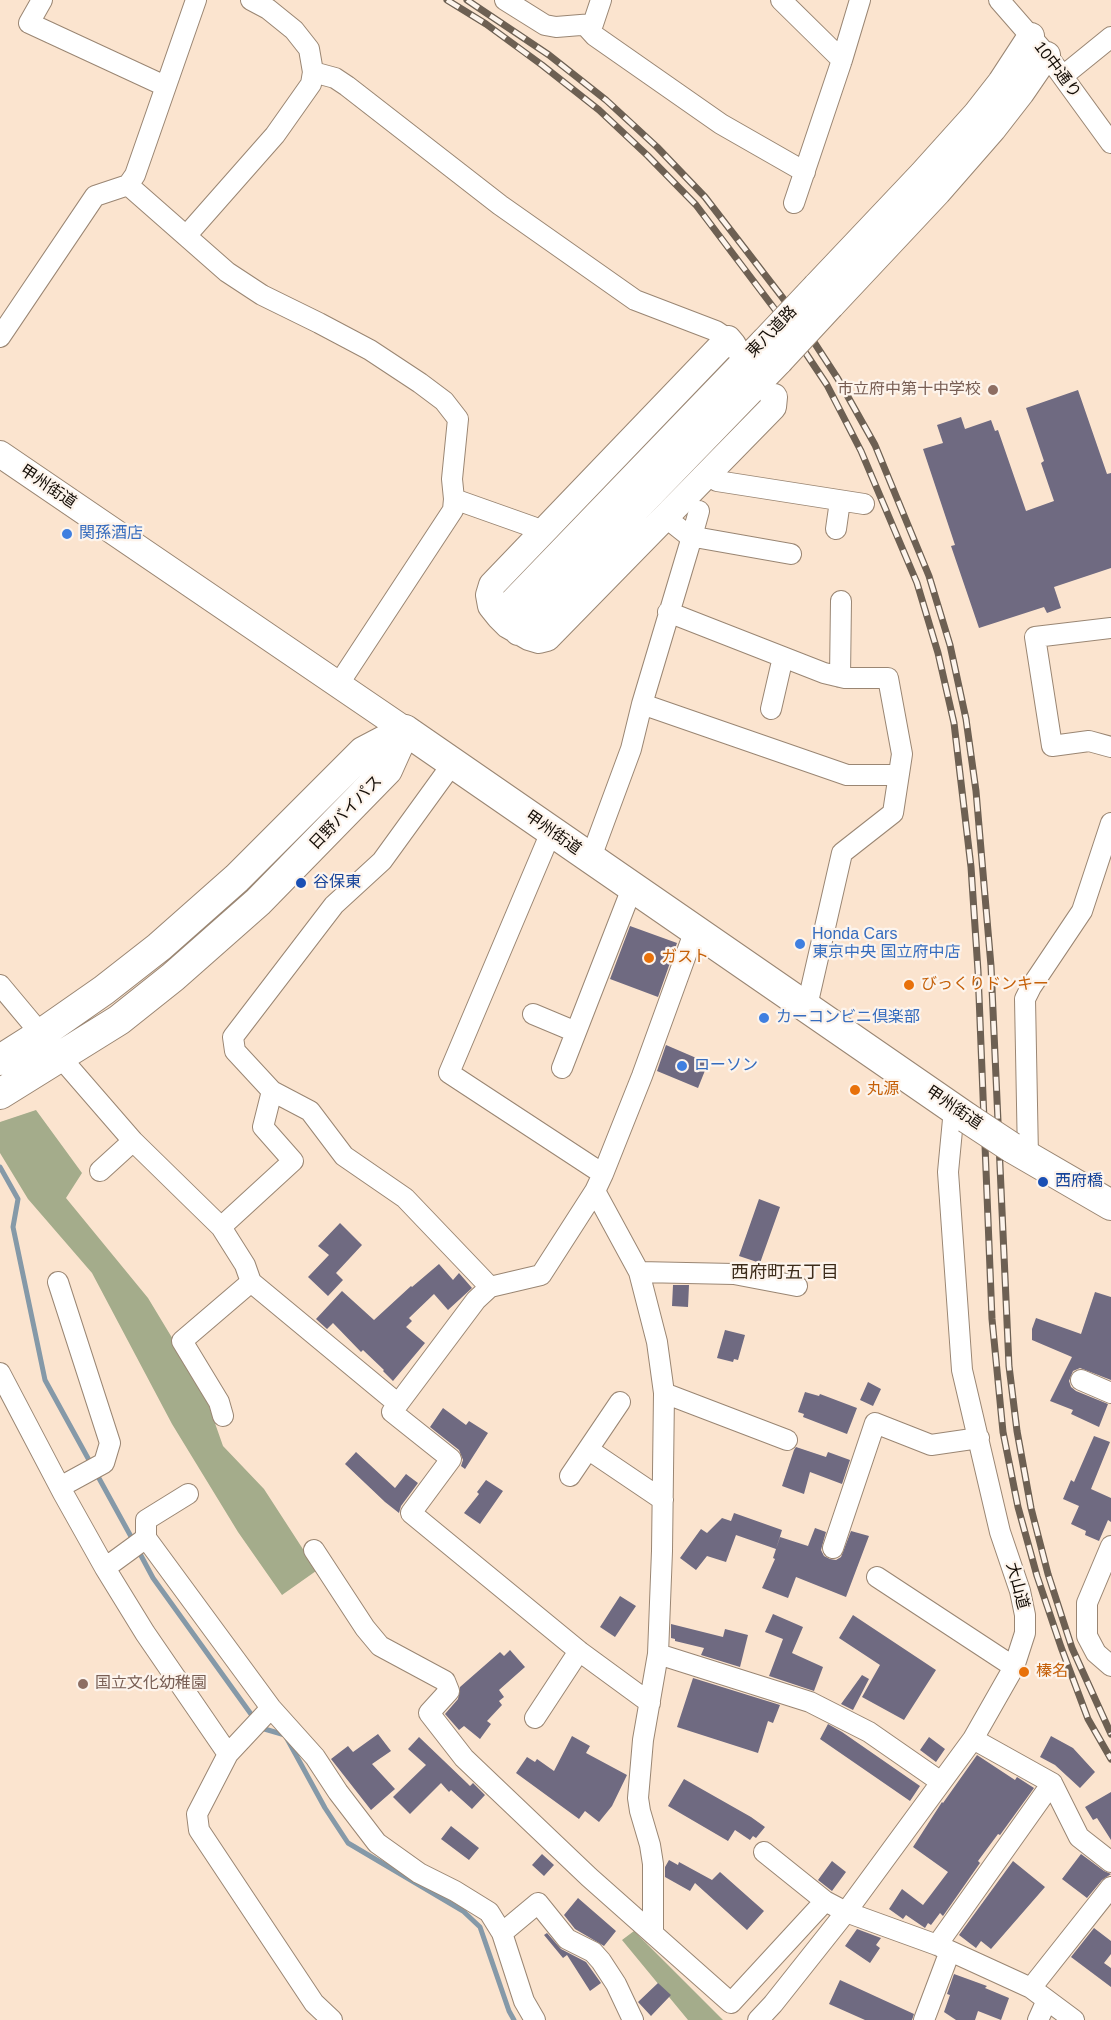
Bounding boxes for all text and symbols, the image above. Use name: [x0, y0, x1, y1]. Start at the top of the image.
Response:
street label: 10中通り: [1030, 38, 1084, 102]
street label: 東八道路: [743, 302, 801, 362]
place label: 市立府中第十中学校: [837, 380, 981, 400]
marker: 市立府中第十中学校: [986, 383, 1000, 397]
street label: 甲州街道: [16, 461, 80, 513]
place label: 関孫酒店: [79, 524, 143, 544]
marker: 関孫酒店: [60, 527, 74, 541]
street label: 日野バイパス: [306, 772, 386, 854]
street label: 甲州街道: [521, 807, 585, 859]
place label: 谷保東: [313, 873, 361, 893]
marker: 谷保東: [294, 876, 308, 890]
place label: Honda Cars 東京中央 国立府中店: [812, 925, 960, 963]
marker: Honda Cars 東京中央 国立府中店: [793, 937, 807, 951]
place label: ガスト: [661, 948, 709, 968]
marker: ガスト: [642, 951, 656, 965]
place label: びっくりドンキー: [921, 975, 1049, 995]
marker: びっくりドンキー: [902, 978, 916, 992]
place label: カーコンビニ倶楽部: [776, 1008, 920, 1028]
marker: カーコンビニ倶楽部: [757, 1011, 771, 1025]
place label: ローソン: [694, 1056, 758, 1076]
marker: ローソン: [675, 1059, 689, 1073]
place label: 丸源: [867, 1080, 899, 1100]
street label: 甲州街道: [922, 1082, 986, 1134]
marker: 丸源: [848, 1083, 862, 1097]
place label: 西府橋: [1055, 1172, 1103, 1192]
marker: 西府橋: [1036, 1175, 1050, 1189]
district label: 西府町五丁目: [731, 1262, 839, 1284]
street label: 大山道: [1002, 1560, 1032, 1612]
place label: 榛名: [1036, 1662, 1068, 1682]
marker: 榛名: [1017, 1665, 1031, 1679]
place label: 国立文化幼稚園: [95, 1674, 207, 1694]
marker: 国立文化幼稚園: [76, 1677, 90, 1691]

